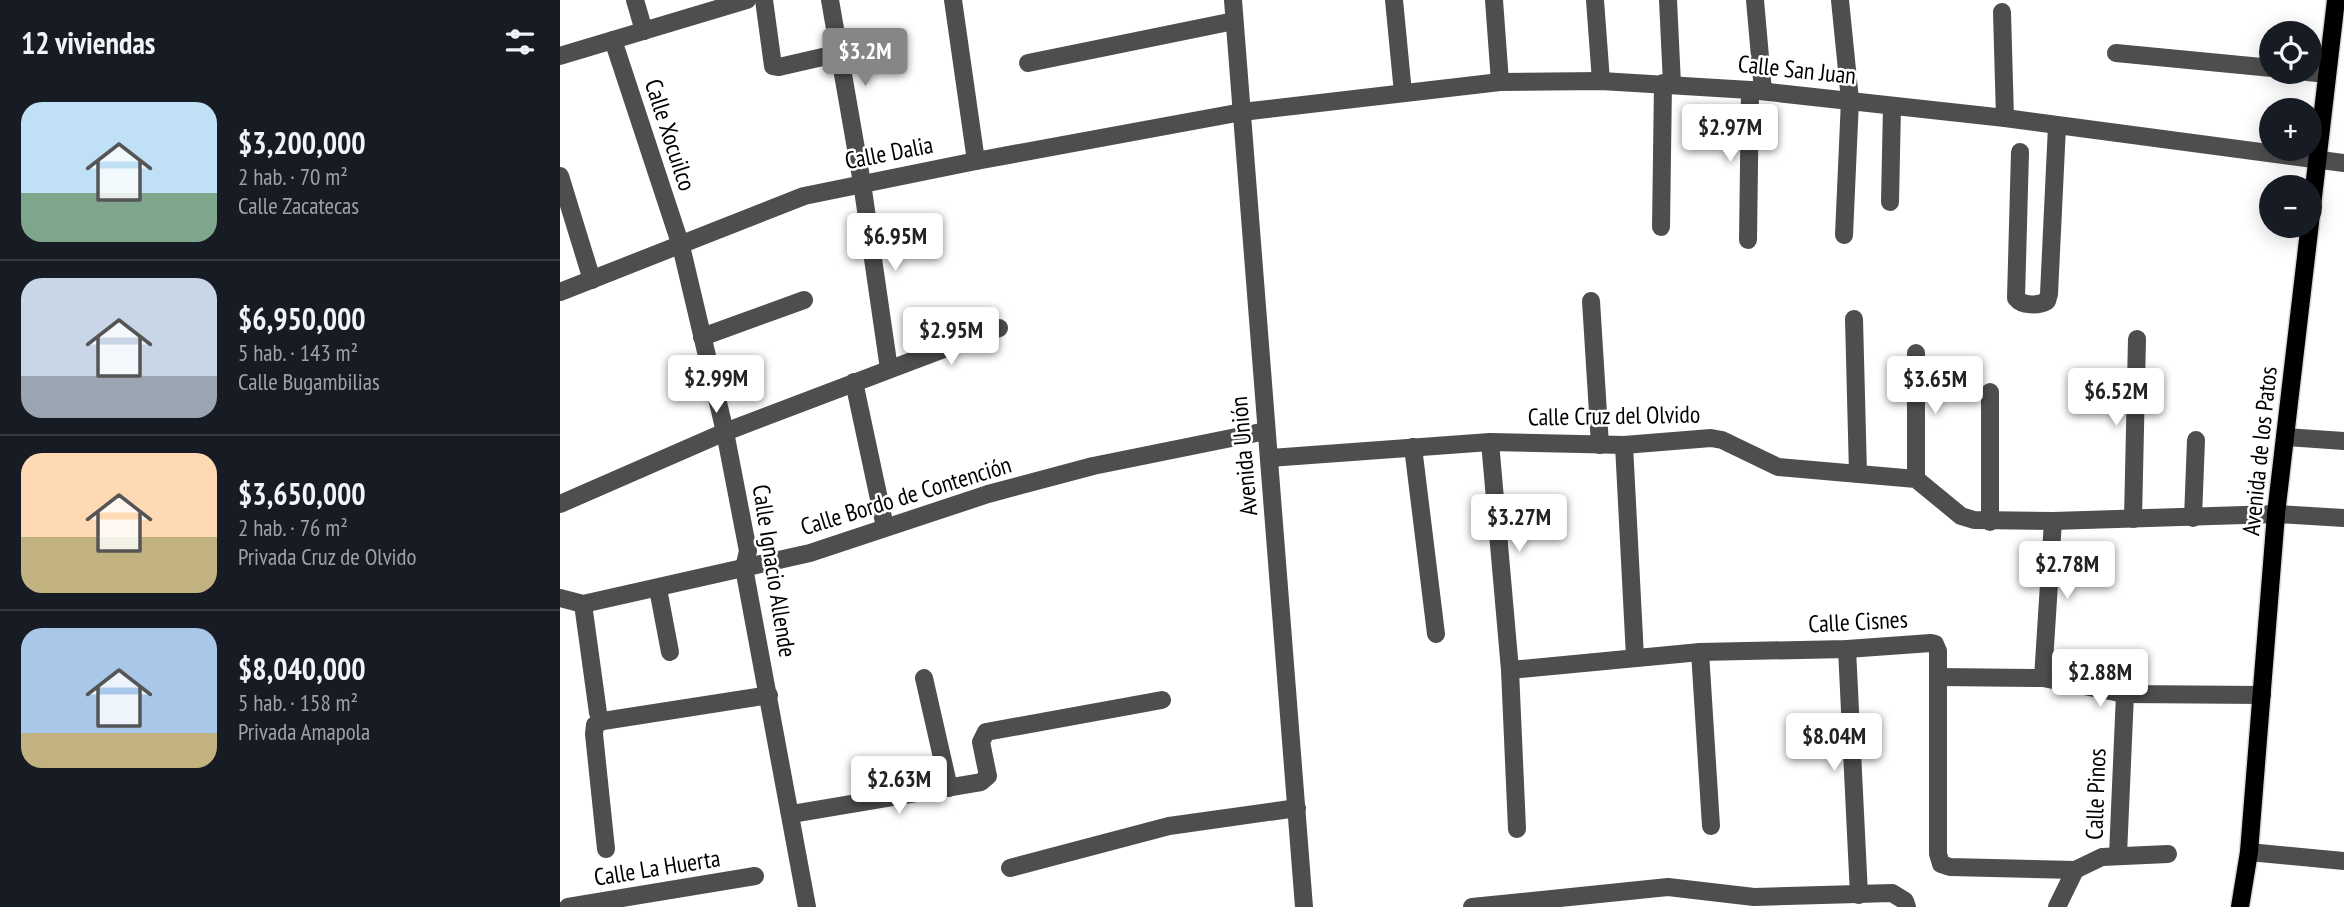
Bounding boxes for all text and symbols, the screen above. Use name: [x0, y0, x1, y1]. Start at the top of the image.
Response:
map controls: [2259, 21, 2322, 238]
button: locate: [2259, 21, 2322, 84]
text: 12 viviendas: [21, 23, 155, 62]
icon: filters: [501, 23, 539, 61]
pin: $3.2M: [816, 28, 914, 88]
text: $3.2M: [838, 36, 892, 65]
street label: Calle San Juan: [1737, 48, 1857, 91]
street label: Calle Xocuilco: [638, 75, 703, 195]
button: +: [2259, 98, 2322, 161]
pin: $2.97M: [1673, 104, 1787, 164]
text: $2.97M: [1698, 112, 1762, 141]
text: $3,200,000: [238, 123, 366, 162]
street label: Calle Dalia: [842, 129, 936, 176]
icon: home: [77, 130, 161, 214]
text: 2 hab. · 70 m²: [238, 162, 348, 191]
button: −: [2259, 175, 2322, 238]
text: Calle Zacatecas: [238, 191, 359, 220]
pin: $6.95M: [838, 214, 952, 273]
text: $6.95M: [863, 221, 927, 250]
text: $6,950,000: [238, 299, 366, 338]
icon: home: [77, 306, 161, 390]
pin: $2.95M: [894, 308, 1008, 367]
text: $2.95M: [919, 315, 983, 344]
text: 5 hab. · 143 m²: [238, 338, 358, 367]
pin: $2.99M: [659, 356, 773, 415]
pin: $3.65M: [1878, 356, 1992, 416]
text: $2.99M: [684, 363, 748, 392]
text: $3.65M: [1903, 364, 1967, 393]
street label: Avenida de los Patos: [2235, 365, 2284, 537]
text: Calle Bugambilias: [238, 367, 380, 396]
pin: $6.52M: [2059, 368, 2173, 428]
text: $6.52M: [2084, 376, 2148, 405]
street label: Avenida Unión: [1223, 395, 1264, 517]
street label: Calle Cruz del Olvido: [1528, 398, 1700, 433]
street label: Calle Bordo de Contención: [797, 449, 1015, 542]
text: $3,650,000: [238, 474, 366, 513]
icon: home: [77, 481, 161, 565]
street label: Calle Ignacio Allende: [746, 482, 803, 659]
pin: $3.27M: [1462, 494, 1576, 554]
text: $3.27M: [1487, 502, 1551, 531]
text: 2 hab. · 76 m²: [238, 513, 348, 542]
text: Privada Cruz de Olvido: [238, 542, 416, 571]
pin: $2.78M: [2010, 542, 2124, 601]
text: $2.78M: [2035, 549, 2099, 578]
street label: Calle Cisnes: [1808, 603, 1908, 640]
text: $8,040,000: [238, 649, 366, 688]
pin: $2.88M: [2043, 650, 2157, 709]
icon: home: [77, 656, 161, 740]
text: $2.88M: [2068, 657, 2132, 686]
text: 5 hab. · 158 m²: [238, 688, 358, 717]
pin: $8.04M: [1777, 714, 1891, 773]
text: Privada Amapola: [238, 717, 370, 746]
text: $8.04M: [1802, 721, 1866, 750]
street label: Calle Pinos: [2078, 748, 2113, 840]
pin: $2.63M: [842, 756, 956, 816]
text: $2.63M: [867, 764, 931, 793]
street label: Calle La Huerta: [592, 842, 722, 893]

